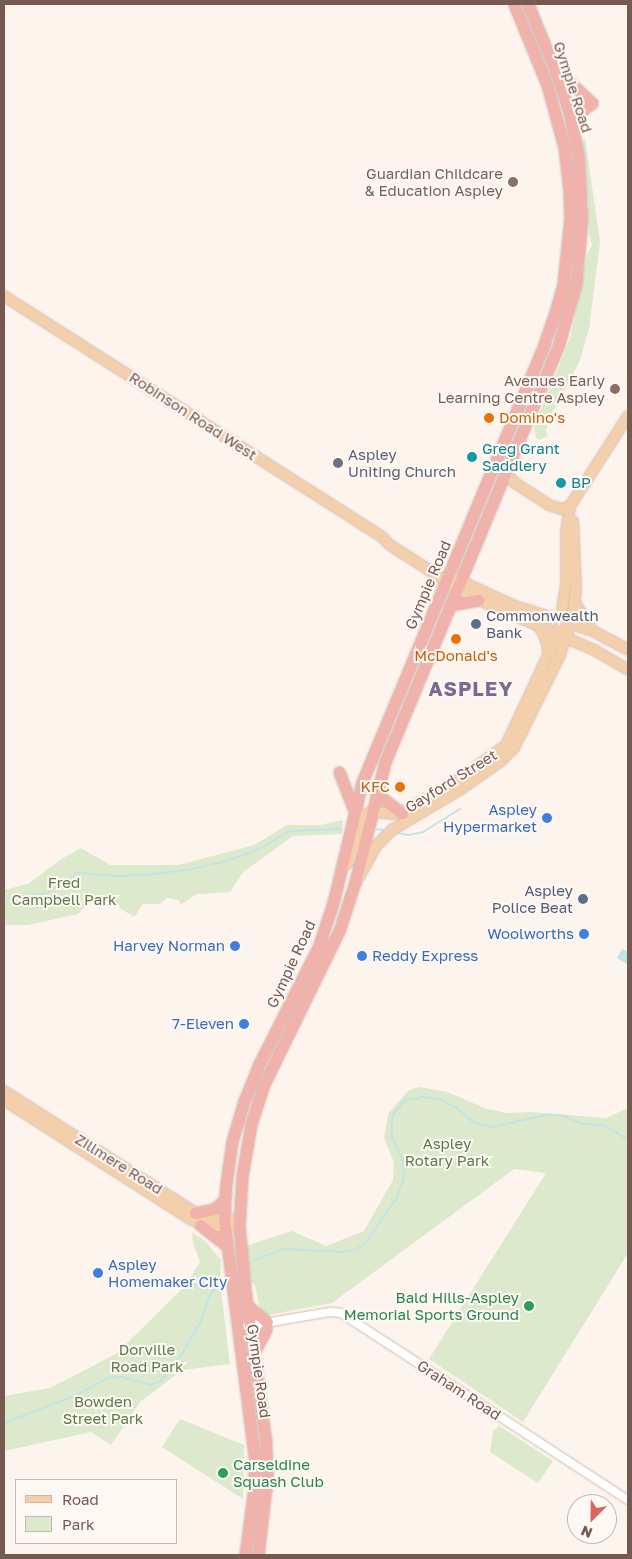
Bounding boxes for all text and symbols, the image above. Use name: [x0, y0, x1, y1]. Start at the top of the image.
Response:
street label: Gympie Road: [550, 39, 596, 135]
place label: Guardian Childcare & Education Aspley: [365, 164, 503, 199]
marker: Guardian Childcare & Education Aspley: [507, 176, 519, 188]
street label: Robinson Road West: [126, 368, 260, 464]
place label: Avenues Early Learning Centre Aspley: [437, 371, 605, 406]
marker: Avenues Early Learning Centre Aspley: [609, 383, 621, 395]
place label: Domino's: [499, 409, 565, 427]
marker: Domino's: [483, 412, 495, 424]
place label: Greg Grant Saddlery: [482, 439, 560, 474]
place label: Aspley Uniting Church: [348, 445, 456, 480]
marker: Greg Grant Saddlery: [466, 451, 478, 463]
marker: Aspley Uniting Church: [332, 457, 344, 469]
place label: BP: [571, 474, 591, 492]
marker: BP: [555, 477, 567, 489]
street label: Gympie Road: [401, 538, 455, 632]
place label: Commonwealth Bank: [486, 606, 599, 641]
marker: Commonwealth Bank: [470, 618, 482, 630]
marker: McDonald's: [450, 633, 462, 645]
place label: McDonald's: [414, 647, 498, 665]
district label: ASPLEY: [428, 676, 514, 700]
street label: Gayford Street: [402, 746, 500, 816]
place label: KFC: [361, 778, 390, 796]
marker: KFC: [394, 781, 406, 793]
place label: Aspley Hypermarket: [443, 800, 537, 835]
marker: Aspley Hypermarket: [541, 812, 553, 824]
park label: Fred Campbell Park: [12, 873, 116, 908]
place label: Aspley Police Beat: [492, 881, 573, 916]
marker: Aspley Police Beat: [577, 893, 589, 905]
street label: Gympie Road: [263, 917, 319, 1011]
place label: Woolworths: [487, 925, 574, 943]
marker: Woolworths: [578, 928, 590, 940]
place label: Harvey Norman: [113, 937, 225, 955]
marker: Harvey Norman: [229, 940, 241, 952]
place label: Reddy Express: [372, 947, 478, 965]
marker: Reddy Express: [356, 950, 368, 962]
place label: 7-Eleven: [172, 1015, 234, 1033]
marker: 7-Eleven: [238, 1018, 250, 1030]
street label: Zillmere Road: [72, 1130, 166, 1198]
park label: Aspley Rotary Park: [405, 1134, 489, 1169]
place label: Aspley Homemaker City: [108, 1255, 228, 1290]
marker: Aspley Homemaker City: [92, 1267, 104, 1279]
place label: Bald Hills-Aspley Memorial Sports Ground: [344, 1288, 519, 1323]
marker: Bald Hills-Aspley Memorial Sports Ground: [523, 1300, 535, 1312]
street label: Gympie Road: [243, 1323, 275, 1419]
park label: Dorville Road Park: [111, 1340, 183, 1375]
street label: Graham Road: [414, 1356, 504, 1424]
park label: Bowden Street Park: [63, 1392, 143, 1427]
place label: Carseldine Squash Club: [233, 1455, 324, 1490]
marker: Carseldine Squash Club: [217, 1467, 229, 1479]
legend: [15, 1479, 178, 1544]
text: Road: [62, 1490, 99, 1508]
north arrow: [567, 1494, 617, 1544]
text: Park: [62, 1515, 94, 1533]
text: N: [578, 1522, 595, 1542]

